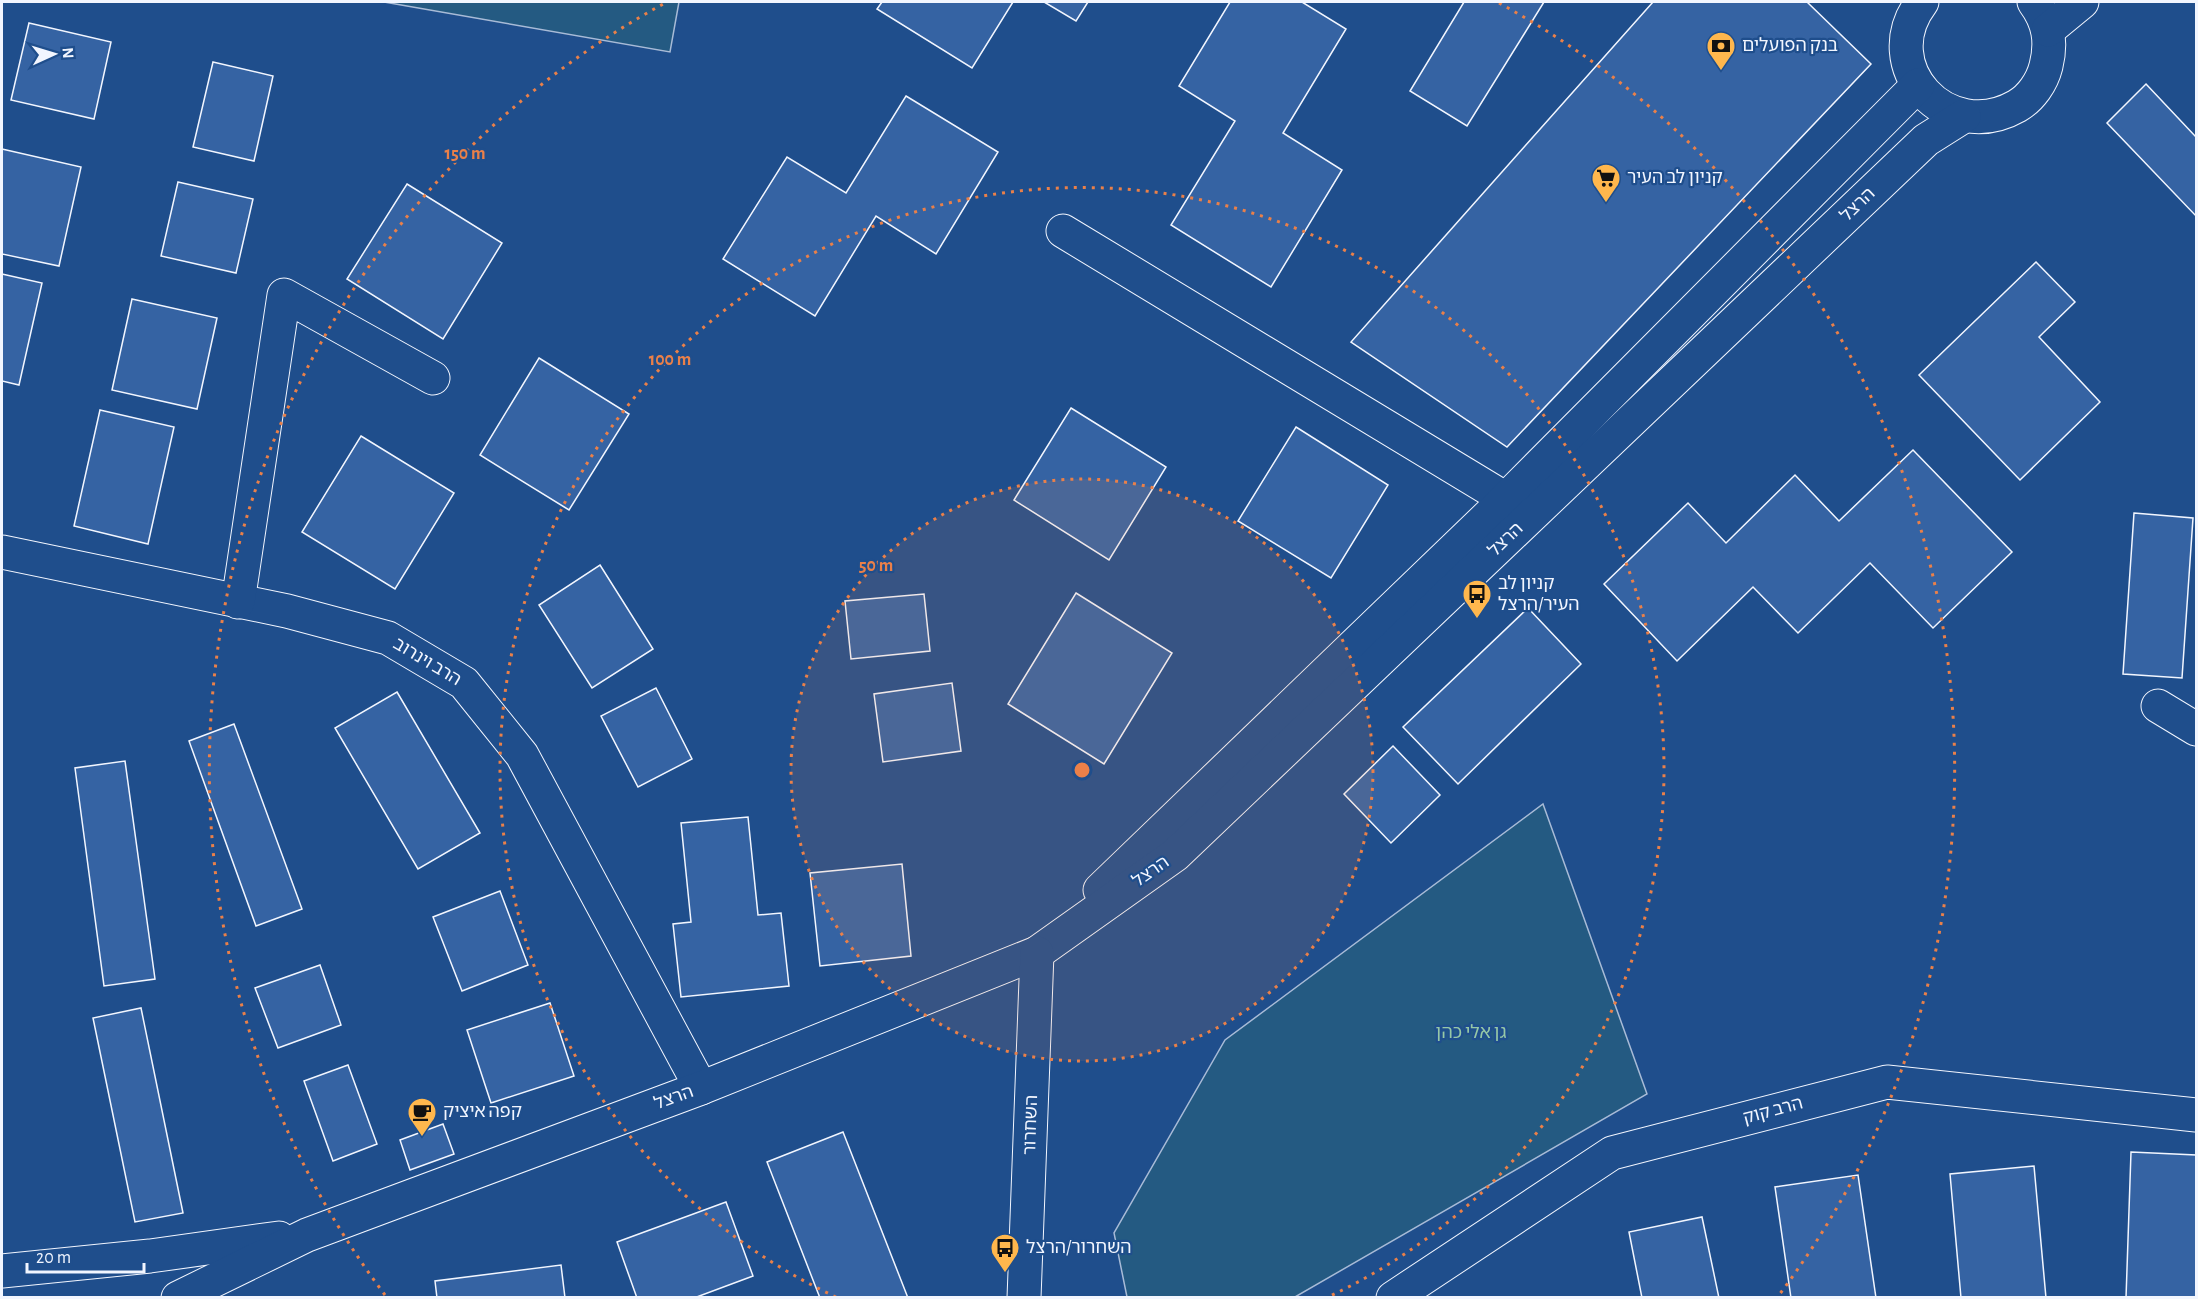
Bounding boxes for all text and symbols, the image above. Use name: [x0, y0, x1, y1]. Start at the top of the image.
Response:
north arrow: [24, 24, 84, 84]
bank icon: בנק הפועלים: [1705, 30, 1737, 72]
place label: בנק הפועלים: [1742, 36, 1838, 55]
text: N: [60, 47, 76, 59]
text: 150 m: [445, 145, 485, 163]
supermarket icon: קניון לב העיר: [1590, 162, 1622, 204]
place label: קניון לב העיר: [1627, 168, 1723, 187]
street label: הרצל: [1837, 184, 1879, 225]
text: 100 m: [649, 351, 691, 369]
street label: הרצל: [1485, 519, 1527, 560]
text: 50 m: [859, 557, 893, 575]
place label: קניון לב העיר/הרצל: [1498, 574, 1580, 614]
bus stop icon: קניון לב העיר/הרצל: [1461, 578, 1493, 620]
street label: הרב וינרוב: [390, 635, 464, 689]
centre of rings: [1072, 760, 1092, 780]
street label: הרצל: [1129, 852, 1173, 891]
park label: גן אלי כהן: [1435, 1023, 1507, 1042]
street label: הרצל: [652, 1082, 696, 1113]
street label: הרב קוק: [1741, 1094, 1805, 1128]
street label: השחרור: [1021, 1095, 1041, 1155]
cafe icon: קפה איציק: [406, 1096, 438, 1138]
place label: קפה איציק: [443, 1103, 522, 1121]
bus stop icon: השחרור/הרצל: [989, 1232, 1021, 1274]
scale bar: [27, 1236, 144, 1274]
place label: השחרור/הרצל: [1026, 1238, 1132, 1257]
text: 20 m: [36, 1249, 71, 1267]

